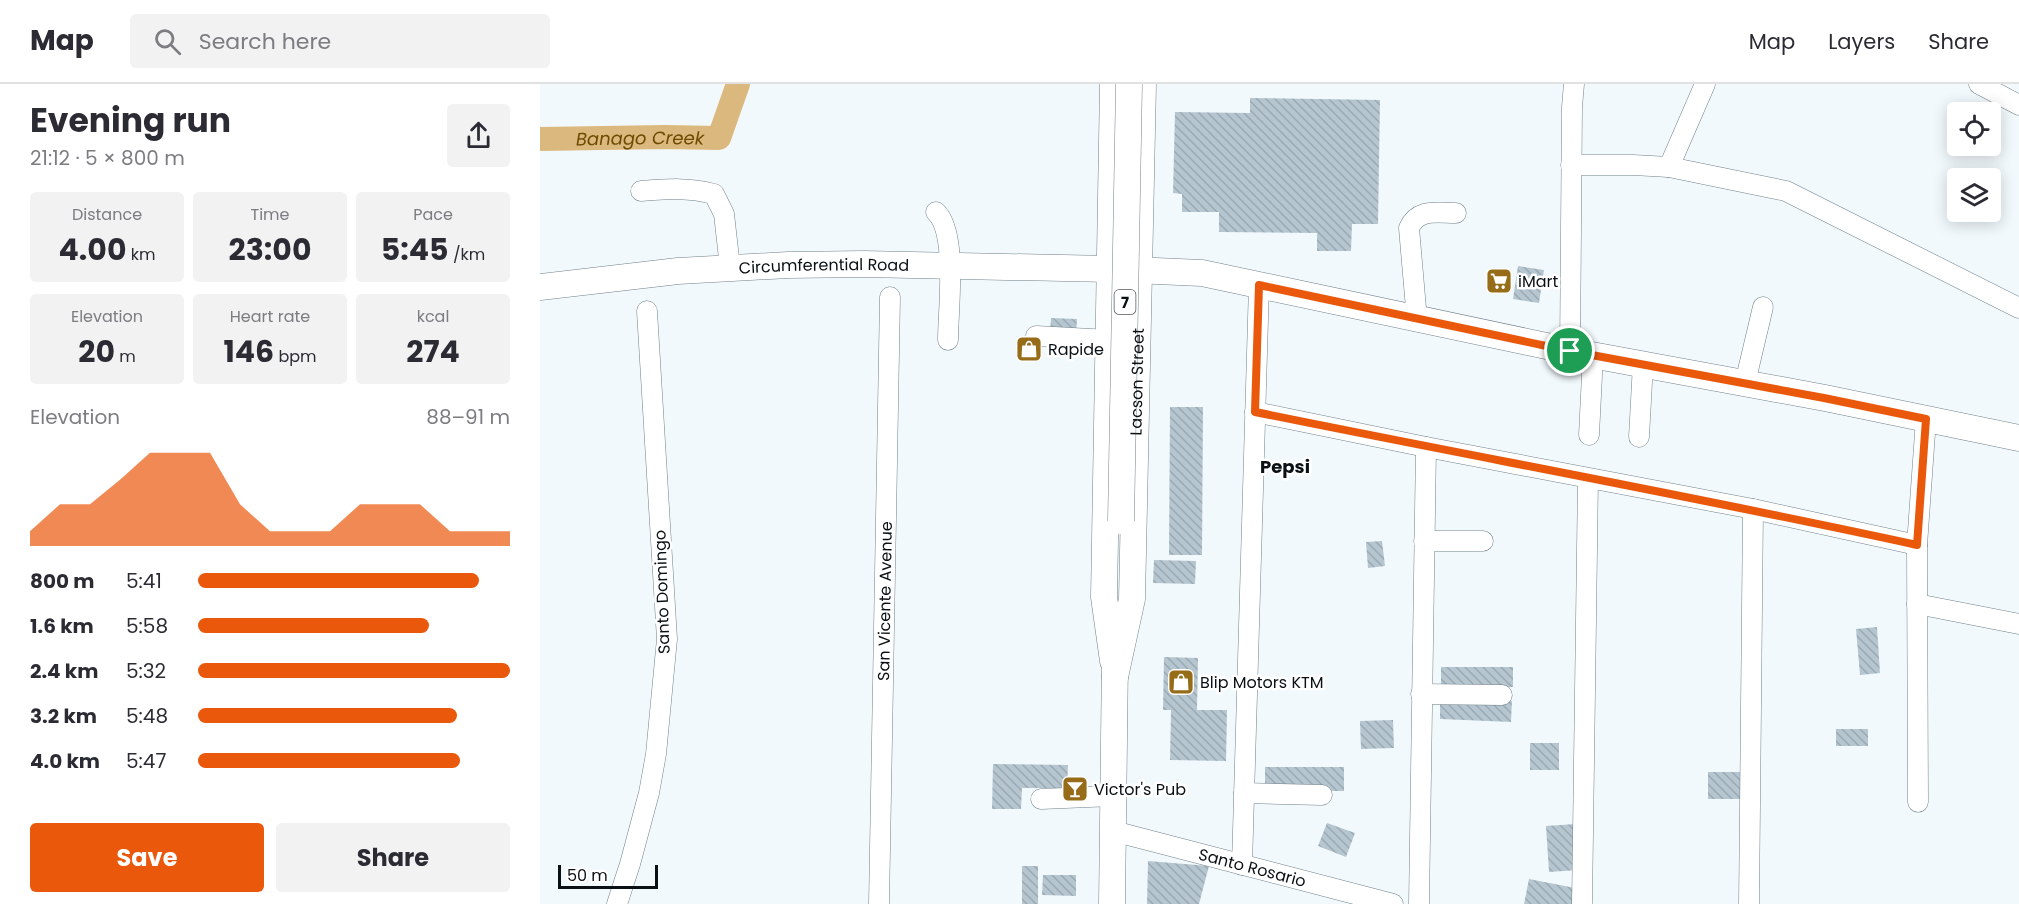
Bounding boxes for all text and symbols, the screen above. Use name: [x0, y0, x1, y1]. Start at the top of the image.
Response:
search box: [130, 14, 550, 68]
text: Map: [30, 21, 94, 60]
icon: search: [151, 25, 184, 58]
text: Search here: [199, 26, 331, 57]
text: Map: [1749, 27, 1795, 56]
text: Layers: [1828, 27, 1895, 56]
text: Share: [1928, 27, 1989, 56]
text: Evening run: [30, 97, 231, 144]
map controls: [1947, 102, 2001, 222]
button: locate: [1947, 102, 2001, 156]
button: share: [447, 104, 510, 167]
water label: Banago Creek: [576, 124, 705, 151]
text: 21:12 · 5 × 800 m: [30, 144, 185, 172]
button: layers: [1947, 168, 2001, 222]
text: Distance: [72, 203, 142, 226]
text: Time: [251, 203, 290, 226]
text: Pace: [413, 203, 453, 226]
text: 4.00: [59, 228, 126, 271]
text: 23:00: [229, 228, 311, 271]
text: 5:45: [381, 228, 449, 271]
text: km: [126, 243, 155, 266]
text: /km: [449, 243, 485, 266]
street label: Circumferential Road: [738, 252, 909, 279]
supermarket icon: iMart: [1484, 266, 1514, 296]
place label: iMart: [1518, 270, 1558, 293]
road number: 7: [1114, 290, 1136, 314]
text: Elevation: [71, 305, 143, 328]
text: Heart rate: [230, 305, 310, 328]
text: kcal: [417, 305, 449, 328]
pin: [1544, 325, 1595, 376]
street label: Lacson Street: [1124, 328, 1149, 436]
text: 20: [78, 330, 115, 373]
text: 146: [223, 330, 274, 373]
text: 274: [406, 330, 460, 373]
shop icon: Rapide: [1014, 334, 1044, 364]
icon: arrive: [1553, 334, 1586, 367]
place label: Rapide: [1048, 338, 1104, 361]
text: m: [115, 345, 136, 368]
text: bpm: [274, 345, 317, 368]
text: Elevation: [30, 403, 120, 431]
text: 88–91 m: [426, 403, 510, 431]
district label: Pepsi: [1260, 454, 1310, 479]
street label: San Vicente Avenue: [872, 521, 897, 681]
street label: Santo Domingo: [648, 530, 676, 654]
text: 800 m: [30, 567, 94, 595]
text: 5:41: [126, 567, 162, 595]
text: 1.6 km: [30, 612, 94, 640]
text: 5:58: [126, 612, 168, 640]
text: 2.4 km: [30, 657, 98, 685]
text: 5:32: [126, 657, 166, 685]
shop icon: Blip Motors KTM: [1166, 667, 1196, 697]
place label: Blip Motors KTM: [1200, 671, 1323, 694]
text: 3.2 km: [30, 702, 97, 730]
text: 5:48: [126, 702, 168, 730]
text: 4.0 km: [30, 747, 100, 775]
text: 5:47: [126, 747, 166, 775]
bar icon: Victor's Pub: [1060, 774, 1090, 804]
place label: Victor's Pub: [1094, 778, 1186, 801]
button: Save: [30, 823, 264, 892]
button: Share: [276, 823, 510, 892]
street label: Santo Rosario: [1196, 842, 1309, 892]
scale bar: [558, 862, 658, 890]
text: 50 m: [567, 864, 608, 887]

